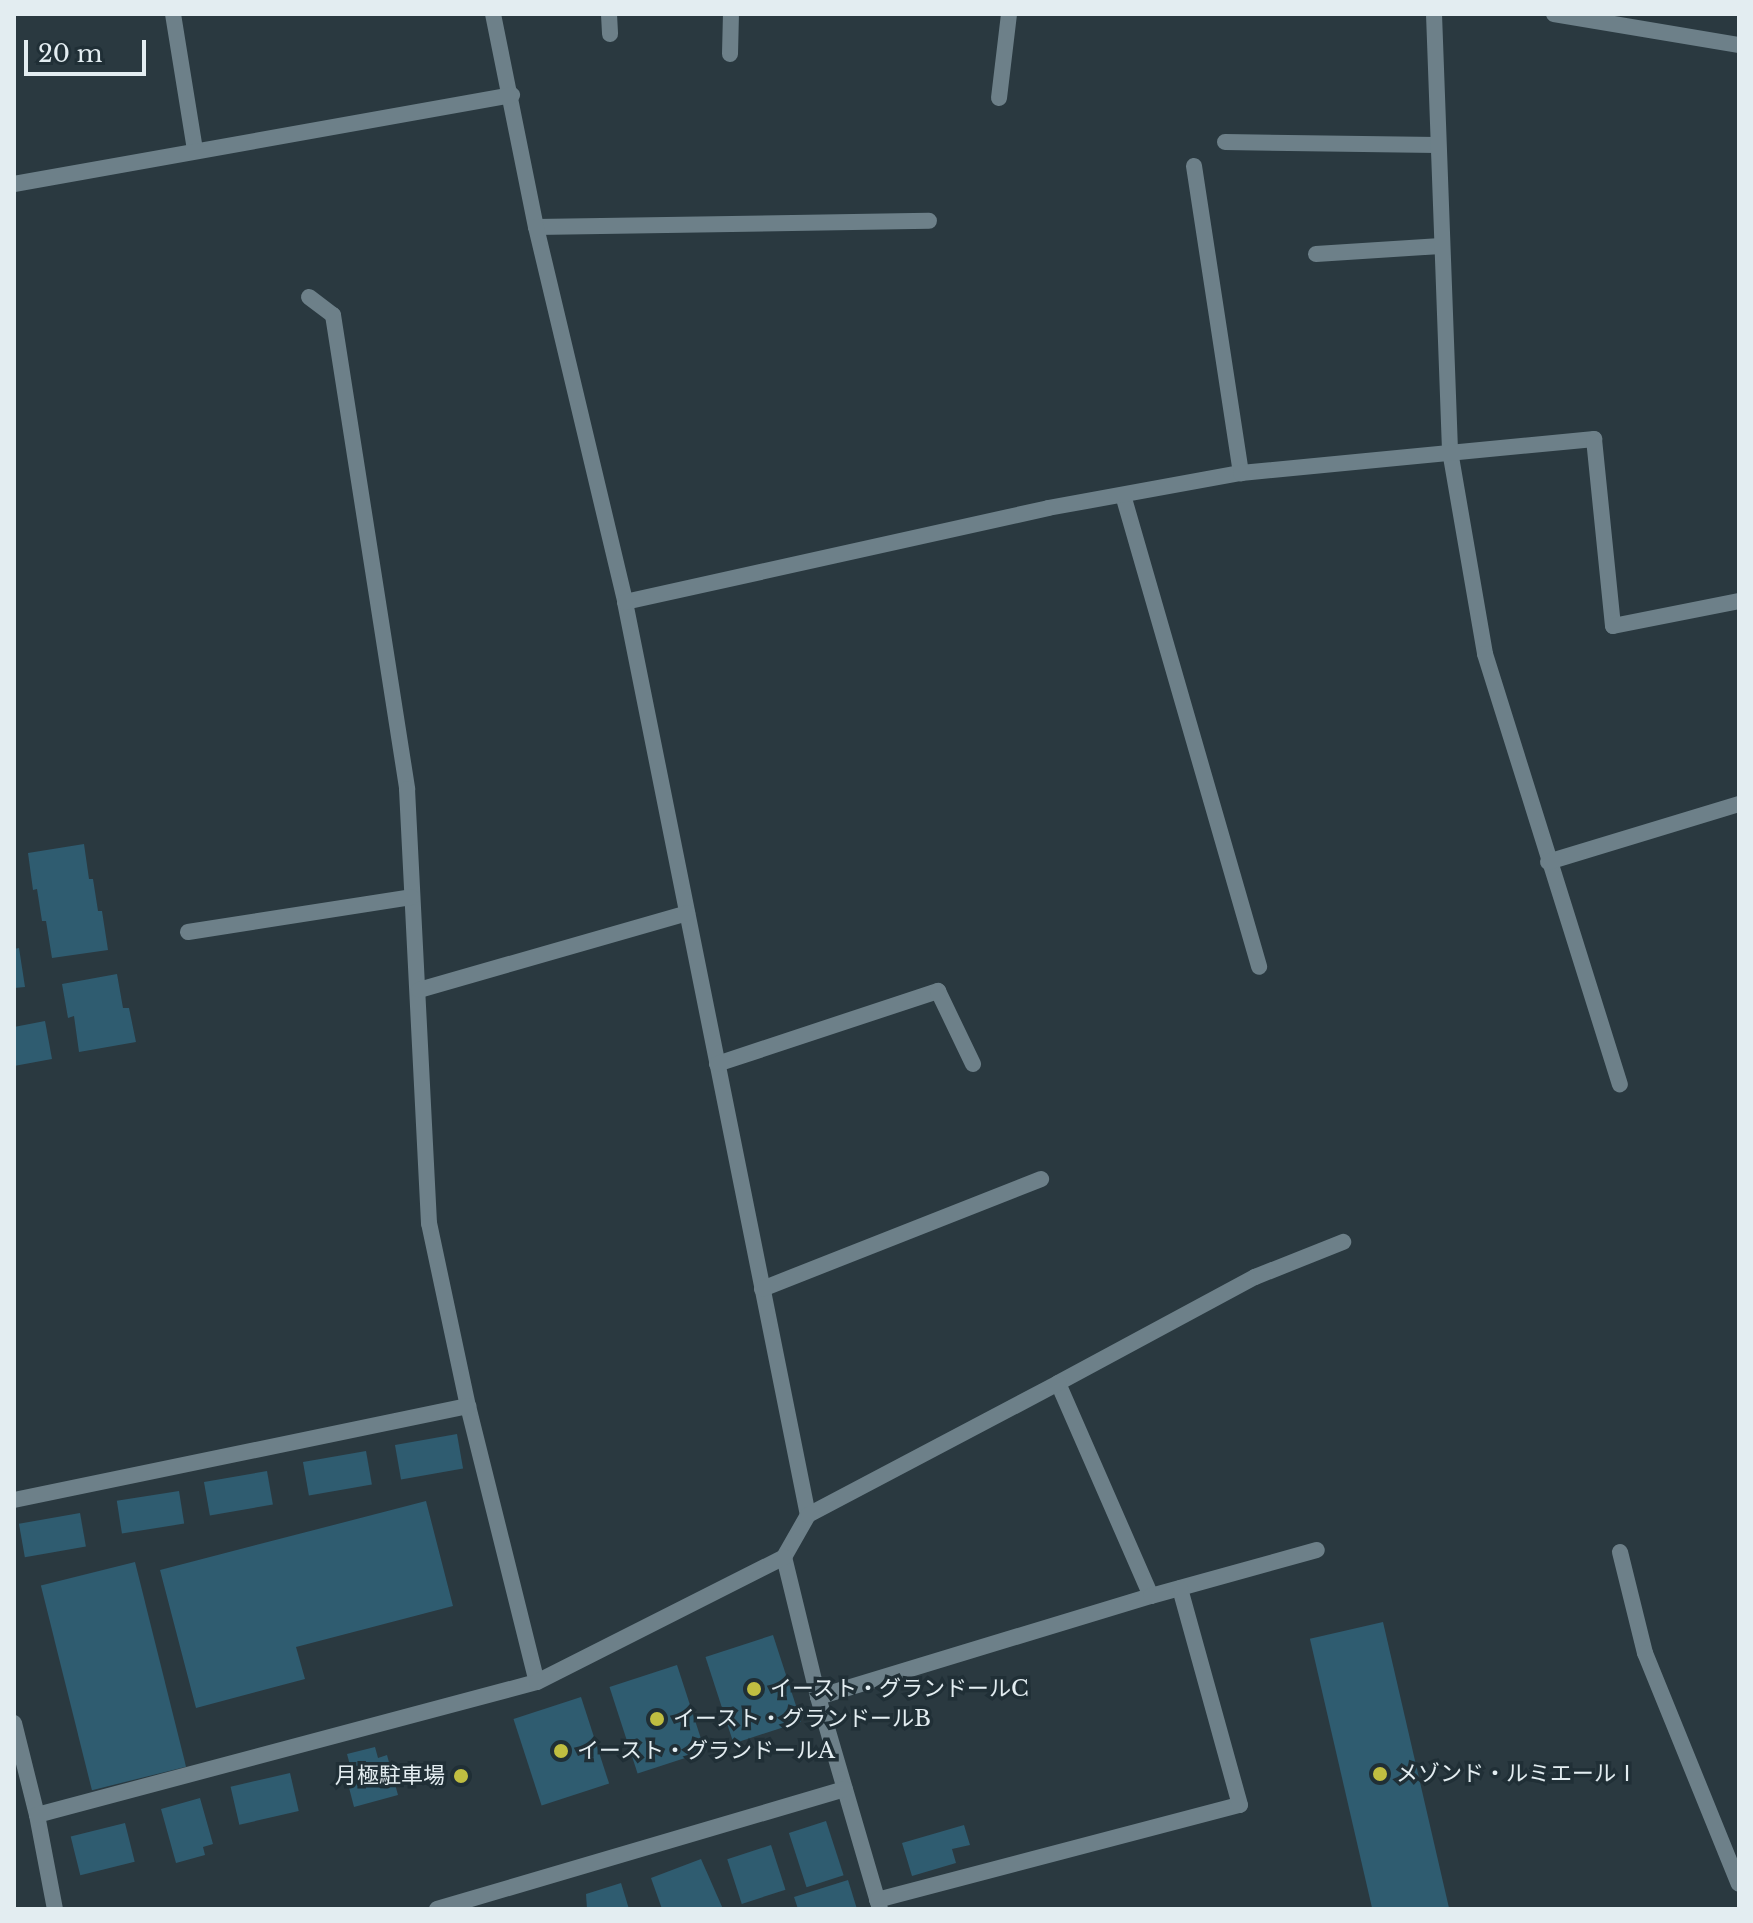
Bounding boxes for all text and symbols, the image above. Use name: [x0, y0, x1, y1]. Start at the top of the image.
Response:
scale bar: [28, 24, 150, 74]
text: 20 m: [38, 39, 103, 68]
place label: イースト・グランドールC: [770, 1676, 1030, 1702]
marker: イースト・グランドールC: [745, 1680, 763, 1698]
place label: イースト・グランドールB: [673, 1706, 932, 1732]
marker: イースト・グランドールB: [648, 1710, 666, 1728]
place label: イースト・グランドールA: [577, 1738, 836, 1764]
marker: イースト・グランドールA: [552, 1742, 570, 1760]
place label: メゾンド・ルミエールⅠ: [1396, 1761, 1638, 1787]
place label: 月極駐車場: [335, 1763, 445, 1789]
marker: メゾンド・ルミエールⅠ: [1371, 1765, 1389, 1783]
marker: 月極駐車場: [452, 1767, 470, 1785]

